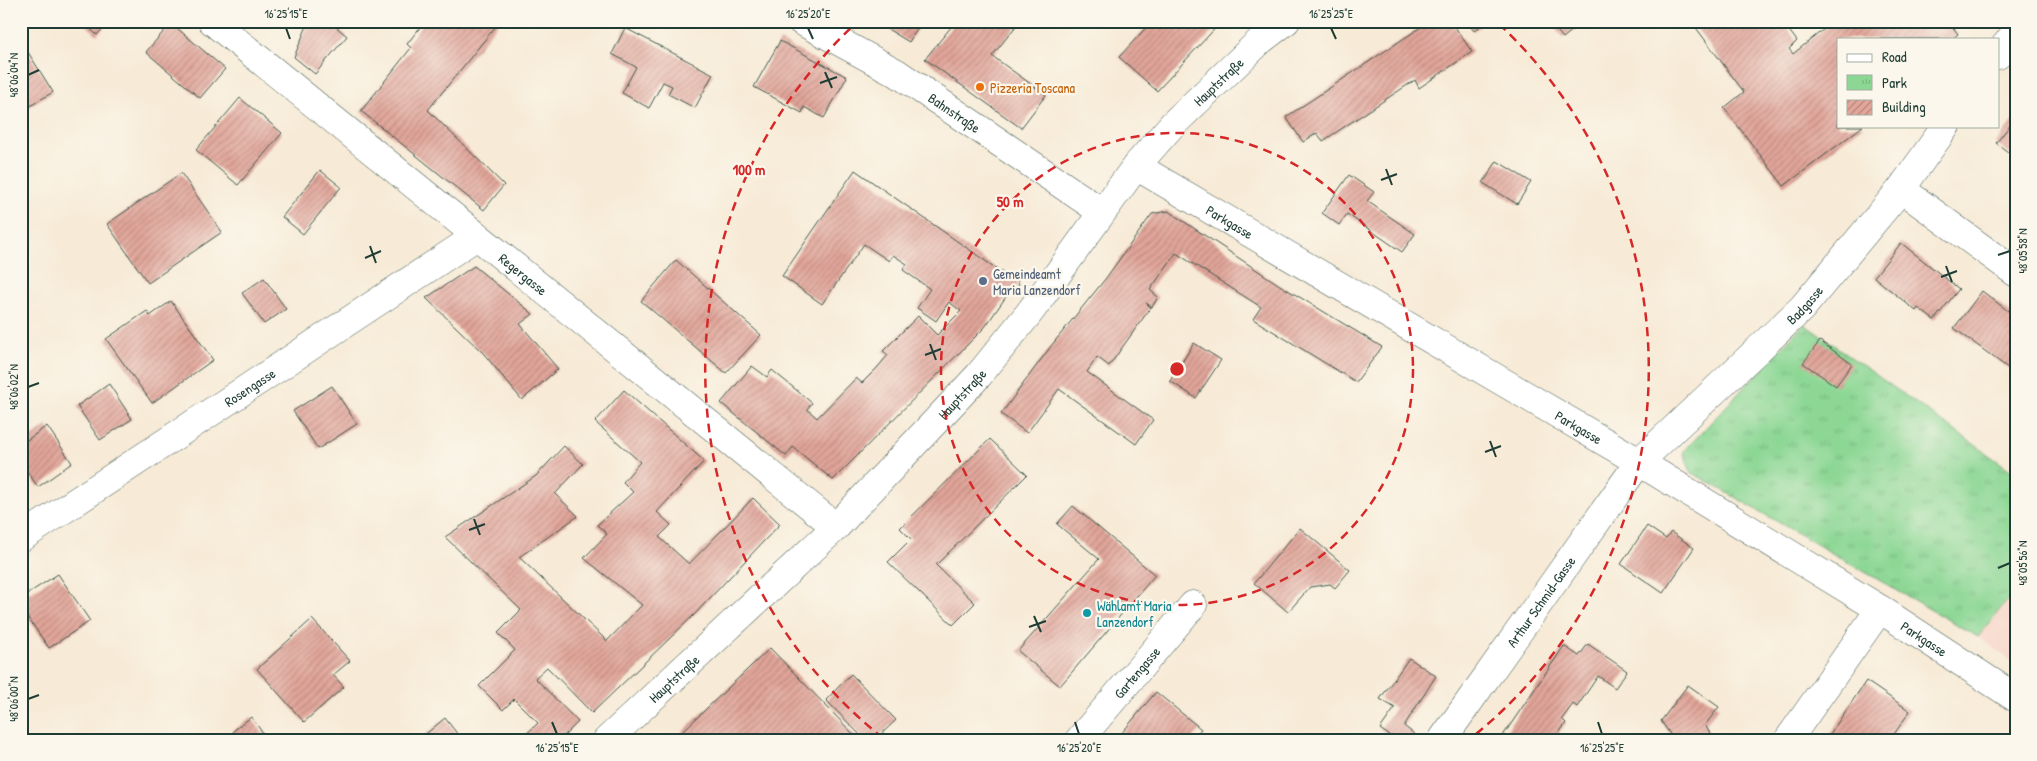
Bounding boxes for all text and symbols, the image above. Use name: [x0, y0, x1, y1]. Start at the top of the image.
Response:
text: 16°25'15"E: [265, 5, 308, 22]
text: 16°25'20"E: [786, 5, 831, 22]
text: 16°25'25"E: [1309, 5, 1354, 22]
legend: [1837, 38, 2000, 128]
text: Road: [1882, 46, 1907, 67]
street label: Hauptstraße: [1189, 52, 1247, 110]
text: 48°06'04"N: [5, 53, 22, 97]
text: Park: [1882, 72, 1907, 93]
place label: Pizzeria Toscana: [990, 78, 1075, 97]
marker: Pizzeria Toscana: [974, 81, 986, 93]
street label: Bahnstraße: [925, 88, 985, 137]
text: Building: [1882, 96, 1926, 117]
text: 100 m: [733, 159, 765, 180]
text: 50 m: [997, 191, 1023, 212]
street label: Parkgasse: [1203, 200, 1257, 243]
text: 48°05'58"N: [2014, 228, 2031, 274]
street label: Regergasse: [495, 248, 552, 299]
place label: Gemeindeamt Maria Lanzendorf: [993, 264, 1081, 299]
marker: Gemeindeamt Maria Lanzendorf: [977, 275, 989, 287]
street label: Badgasse: [1782, 281, 1827, 328]
centre of rings: [1168, 360, 1186, 378]
street label: Rosengasse: [220, 363, 279, 410]
text: 48°06'02"N: [5, 364, 22, 410]
street label: Hauptstraße: [933, 364, 990, 423]
street label: Parkgasse: [1552, 405, 1606, 448]
text: 48°05'56"N: [2014, 541, 2031, 585]
street label: Arthur Schmid-Gasse: [1502, 552, 1579, 651]
place label: Wählamt Maria Lanzendorf: [1097, 596, 1172, 631]
marker: Wählamt Maria Lanzendorf: [1081, 607, 1093, 619]
street label: Parkgasse: [1898, 616, 1952, 660]
street label: Gartengasse: [1109, 642, 1164, 702]
street label: Hauptstraße: [644, 649, 703, 706]
text: 48°06'00"N: [5, 676, 22, 722]
text: 16°25'15"E: [536, 739, 579, 756]
text: 16°25'20"E: [1057, 739, 1102, 756]
text: 16°25'25"E: [1580, 739, 1625, 756]

